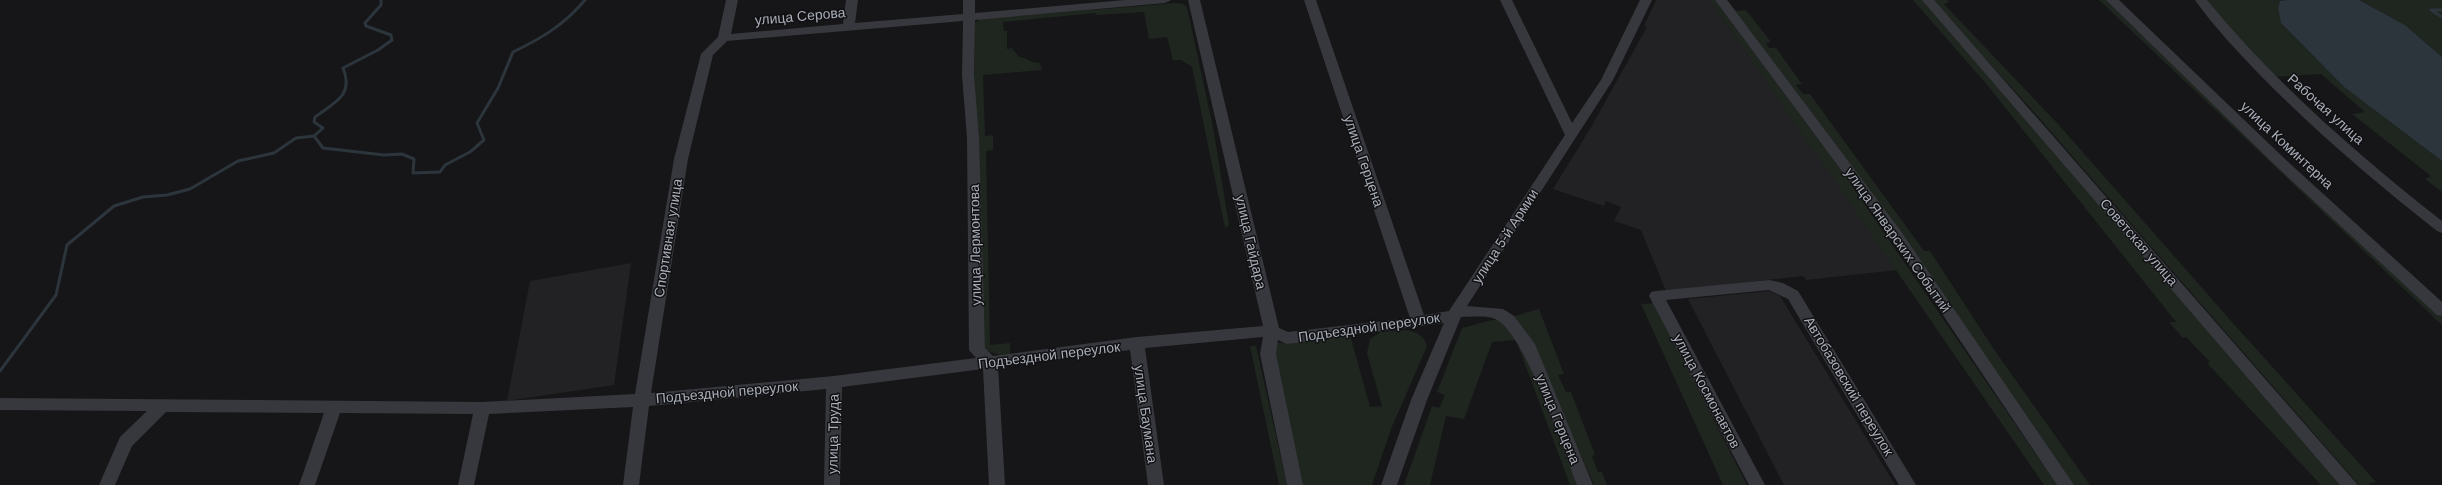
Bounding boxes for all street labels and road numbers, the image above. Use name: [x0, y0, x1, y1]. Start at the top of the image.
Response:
street label: улица Серова: [754, 4, 846, 28]
street label: Рабочая улица: [2285, 71, 2368, 148]
street label: улица Коминтерна: [2237, 98, 2337, 192]
street label: улица Герцена: [1341, 113, 1387, 209]
street label: улица Январских Событий: [1842, 165, 1954, 315]
street label: Спортивная улица: [651, 177, 685, 299]
street label: улица Лермонтова: [966, 184, 984, 306]
street label: улица 5-й Армии: [1469, 186, 1541, 286]
street label: улица Гайдара: [1232, 193, 1270, 291]
street label: Советская улица: [2097, 195, 2181, 289]
street label: Подъездной переулок: [1297, 309, 1442, 345]
street label: Автобазовский переулок: [1801, 314, 1897, 459]
street label: улица Космонавтов: [1670, 331, 1744, 451]
street label: Подъездной переулок: [977, 338, 1122, 372]
street label: улица Баумана: [1131, 364, 1161, 464]
street label: улица Герцена: [1533, 372, 1583, 467]
street label: Подъездной переулок: [655, 378, 800, 406]
street label: улица Труда: [824, 394, 842, 474]

